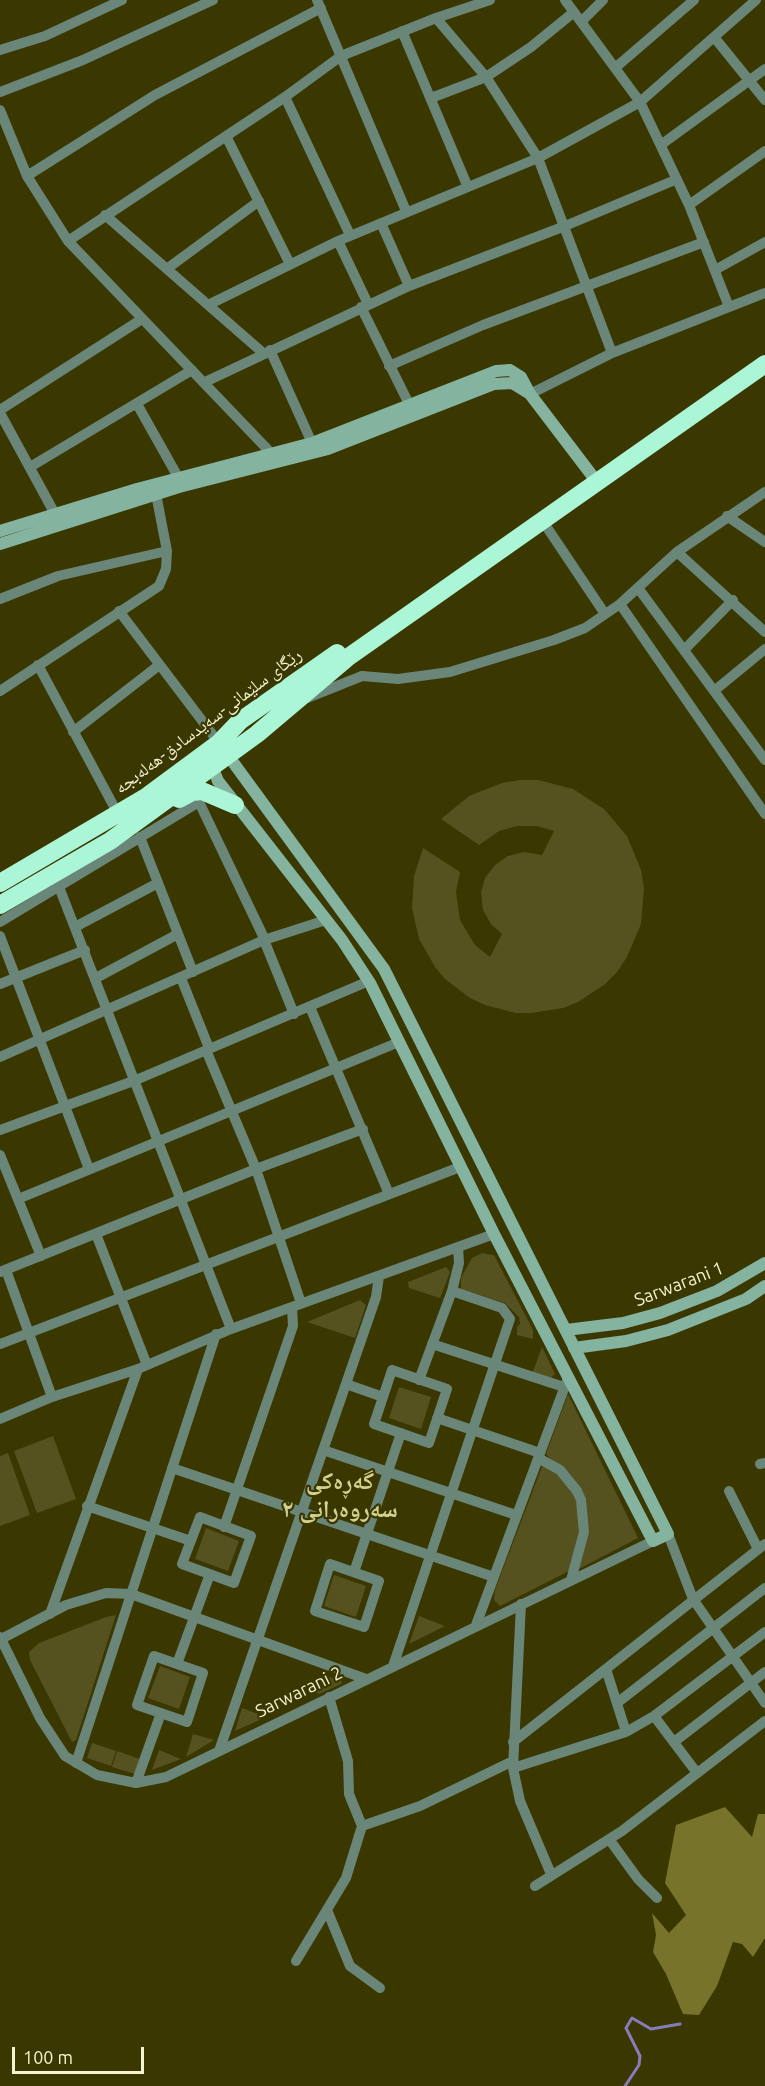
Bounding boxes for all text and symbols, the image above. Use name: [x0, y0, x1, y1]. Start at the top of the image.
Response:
street label: رێگای سلێمانی-سەیدسادق-هەلەبجە: [110, 644, 306, 798]
street label: Sarwarani 1: [631, 1257, 727, 1311]
district label: گەڕەکی سەروەرانی ٢: [282, 1467, 398, 1523]
street label: Sarwarani 2: [252, 1662, 346, 1722]
scale bar: [15, 2035, 147, 2073]
text: 100 m: [23, 2047, 73, 2067]

